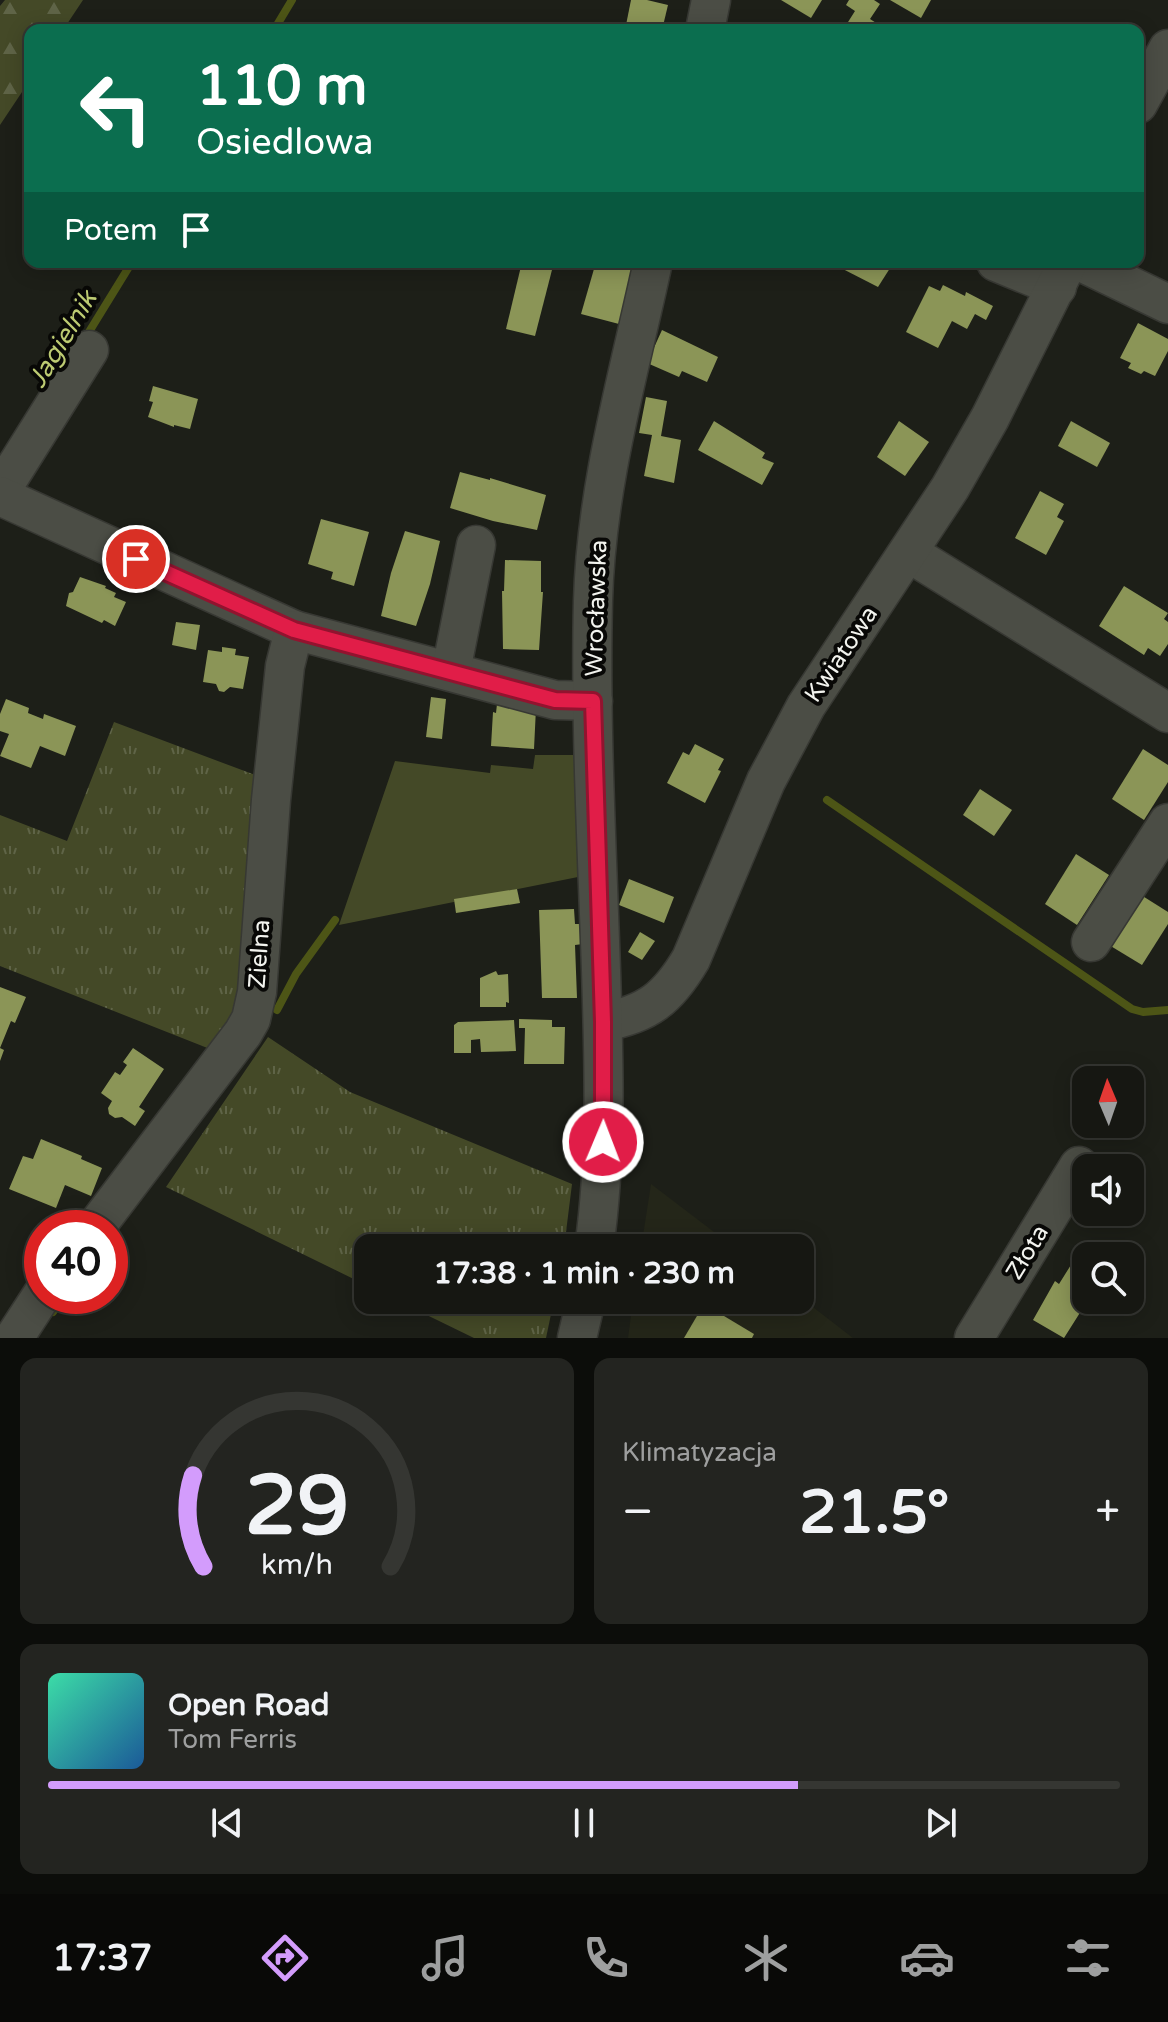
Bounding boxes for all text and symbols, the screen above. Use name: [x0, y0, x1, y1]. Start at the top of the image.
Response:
text: 110 m: [196, 53, 367, 120]
icon: left: [64, 56, 168, 160]
text: Osiedlowa: [196, 121, 373, 164]
icon: arrive: [174, 208, 218, 252]
text: Potem: [64, 212, 158, 249]
water label: Jagielnik: [22, 284, 104, 393]
pin: [102, 525, 170, 593]
icon: arrive: [114, 537, 158, 581]
street label: Wrocławska: [580, 539, 613, 677]
street label: Kwiatowa: [799, 601, 884, 708]
street label: Zielna: [243, 919, 276, 989]
north arrow: [1072, 1066, 1144, 1138]
map controls: [1072, 1066, 1144, 1314]
position arrow: [561, 1100, 645, 1184]
button: sound: [1072, 1154, 1144, 1226]
speed limit sign: 40: [24, 1210, 128, 1314]
street label: Złota: [1000, 1220, 1055, 1285]
button: search: [1072, 1242, 1144, 1314]
text: 17:38 · 1 min · 230 m: [433, 1255, 735, 1292]
text: Klimatyzacja: [622, 1437, 777, 1468]
text: 29: [245, 1457, 349, 1557]
text: 21.5°: [799, 1477, 949, 1549]
text: −: [622, 1486, 653, 1539]
text: +: [1095, 1486, 1120, 1539]
text: km/h: [261, 1548, 333, 1582]
text: Open Road: [168, 1687, 329, 1724]
text: Tom Ferris: [168, 1724, 297, 1755]
icon: previous: [205, 1801, 249, 1845]
icon: pause: [562, 1801, 606, 1845]
icon: next: [919, 1801, 963, 1845]
icon: directions: [257, 1930, 313, 1986]
icon: music: [417, 1930, 473, 1986]
icon: phone: [578, 1930, 634, 1986]
icon: climate: [738, 1930, 794, 1986]
icon: car: [899, 1930, 955, 1986]
icon: filters: [1060, 1930, 1116, 1986]
text: 17:37: [52, 1937, 152, 1980]

